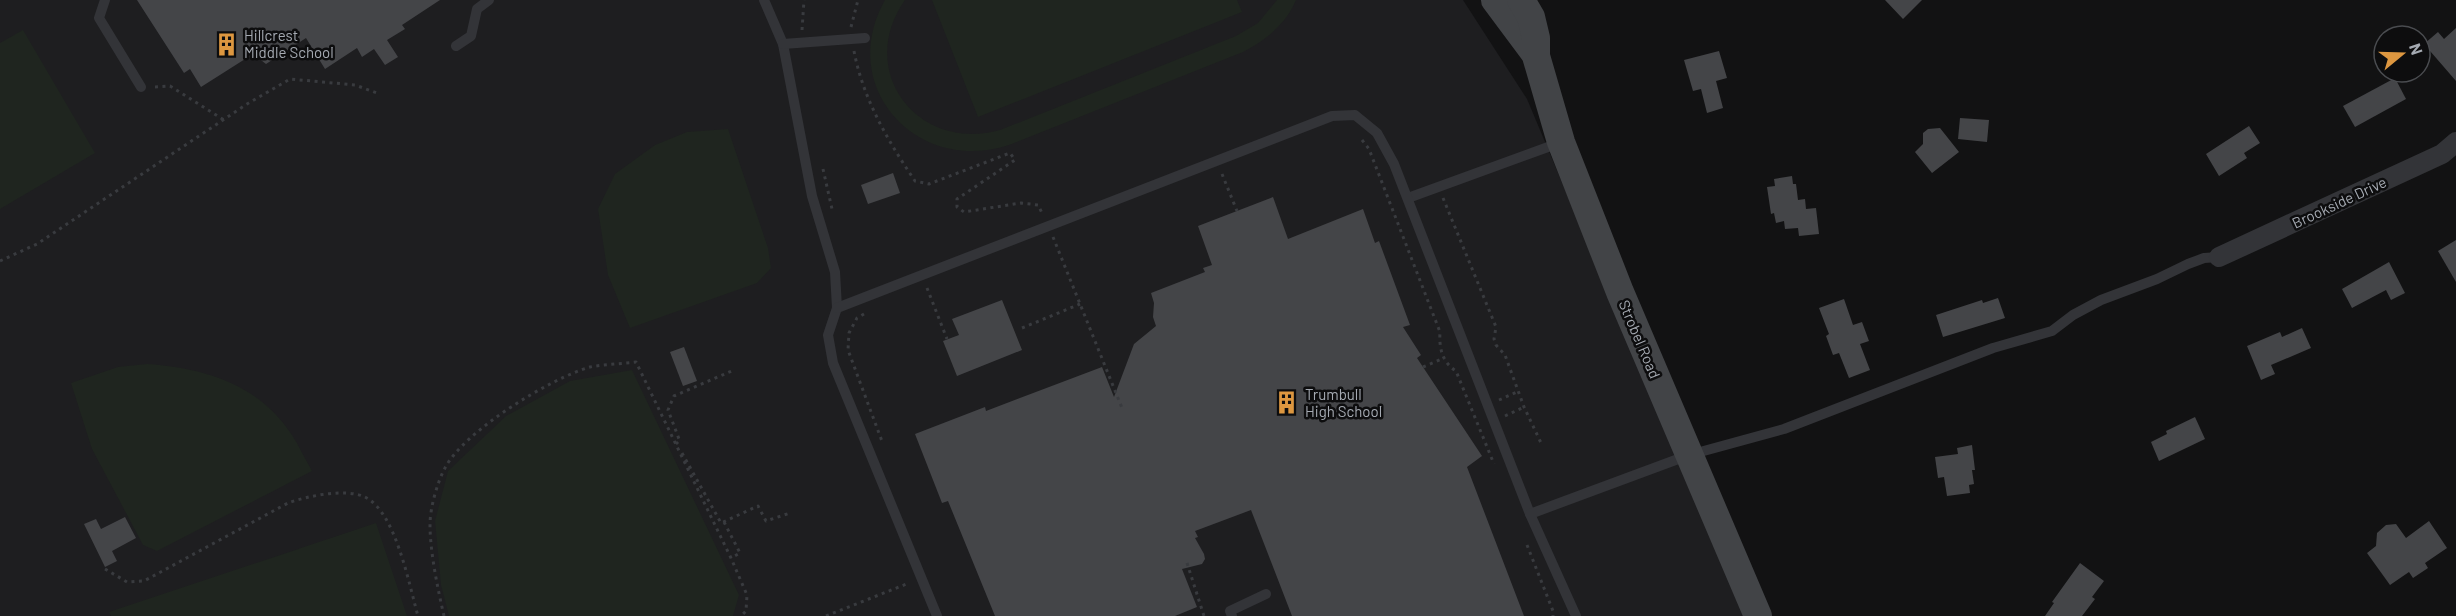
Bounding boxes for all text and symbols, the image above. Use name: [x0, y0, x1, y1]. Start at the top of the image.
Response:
north arrow: [2372, 24, 2432, 84]
place label: Hillcrest Middle School: [244, 26, 334, 61]
building icon: Hillcrest Middle School: [213, 31, 239, 57]
text: N: [2406, 41, 2427, 57]
street label: Brookside Drive: [2289, 172, 2389, 232]
street label: Strobel Road: [1615, 297, 1665, 381]
place label: Trumbull High School: [1305, 385, 1382, 420]
building icon: Trumbull High School: [1274, 390, 1300, 416]

